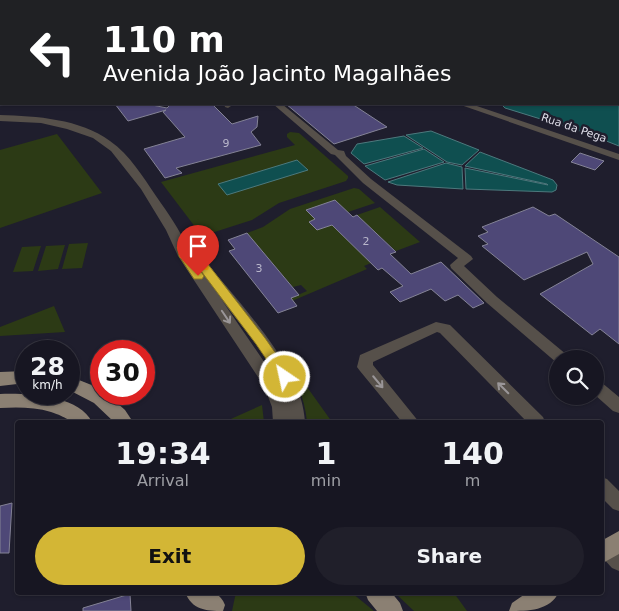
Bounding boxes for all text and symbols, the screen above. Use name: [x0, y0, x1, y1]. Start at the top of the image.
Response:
icon: left: [20, 20, 85, 85]
text: 110 m: [103, 20, 225, 60]
text: Avenida João Jacinto Magalhães: [103, 61, 451, 86]
street label: Rua da Pega: [540, 111, 608, 145]
house number: 9: [223, 137, 230, 150]
pin: [177, 225, 219, 276]
icon: arrive: [184, 232, 212, 260]
house number: 2: [363, 235, 370, 248]
house number: 3: [256, 262, 263, 275]
one-way arrow: [221, 310, 231, 324]
speed limit sign: 30: [90, 340, 155, 405]
position arrow: [258, 350, 310, 402]
map controls: [549, 350, 604, 405]
button: search: [549, 350, 604, 405]
text: 28: [30, 352, 65, 381]
one-way arrow: [372, 376, 383, 389]
text: km/h: [32, 378, 63, 392]
one-way arrow: [497, 382, 509, 394]
text: 19:34: [115, 436, 211, 471]
text: 1: [315, 436, 336, 471]
text: 140: [441, 436, 504, 471]
text: Arrival: [137, 471, 189, 490]
text: min: [311, 471, 341, 490]
text: m: [465, 471, 480, 490]
button: Exit: [35, 527, 305, 585]
button: Share: [315, 527, 584, 585]

